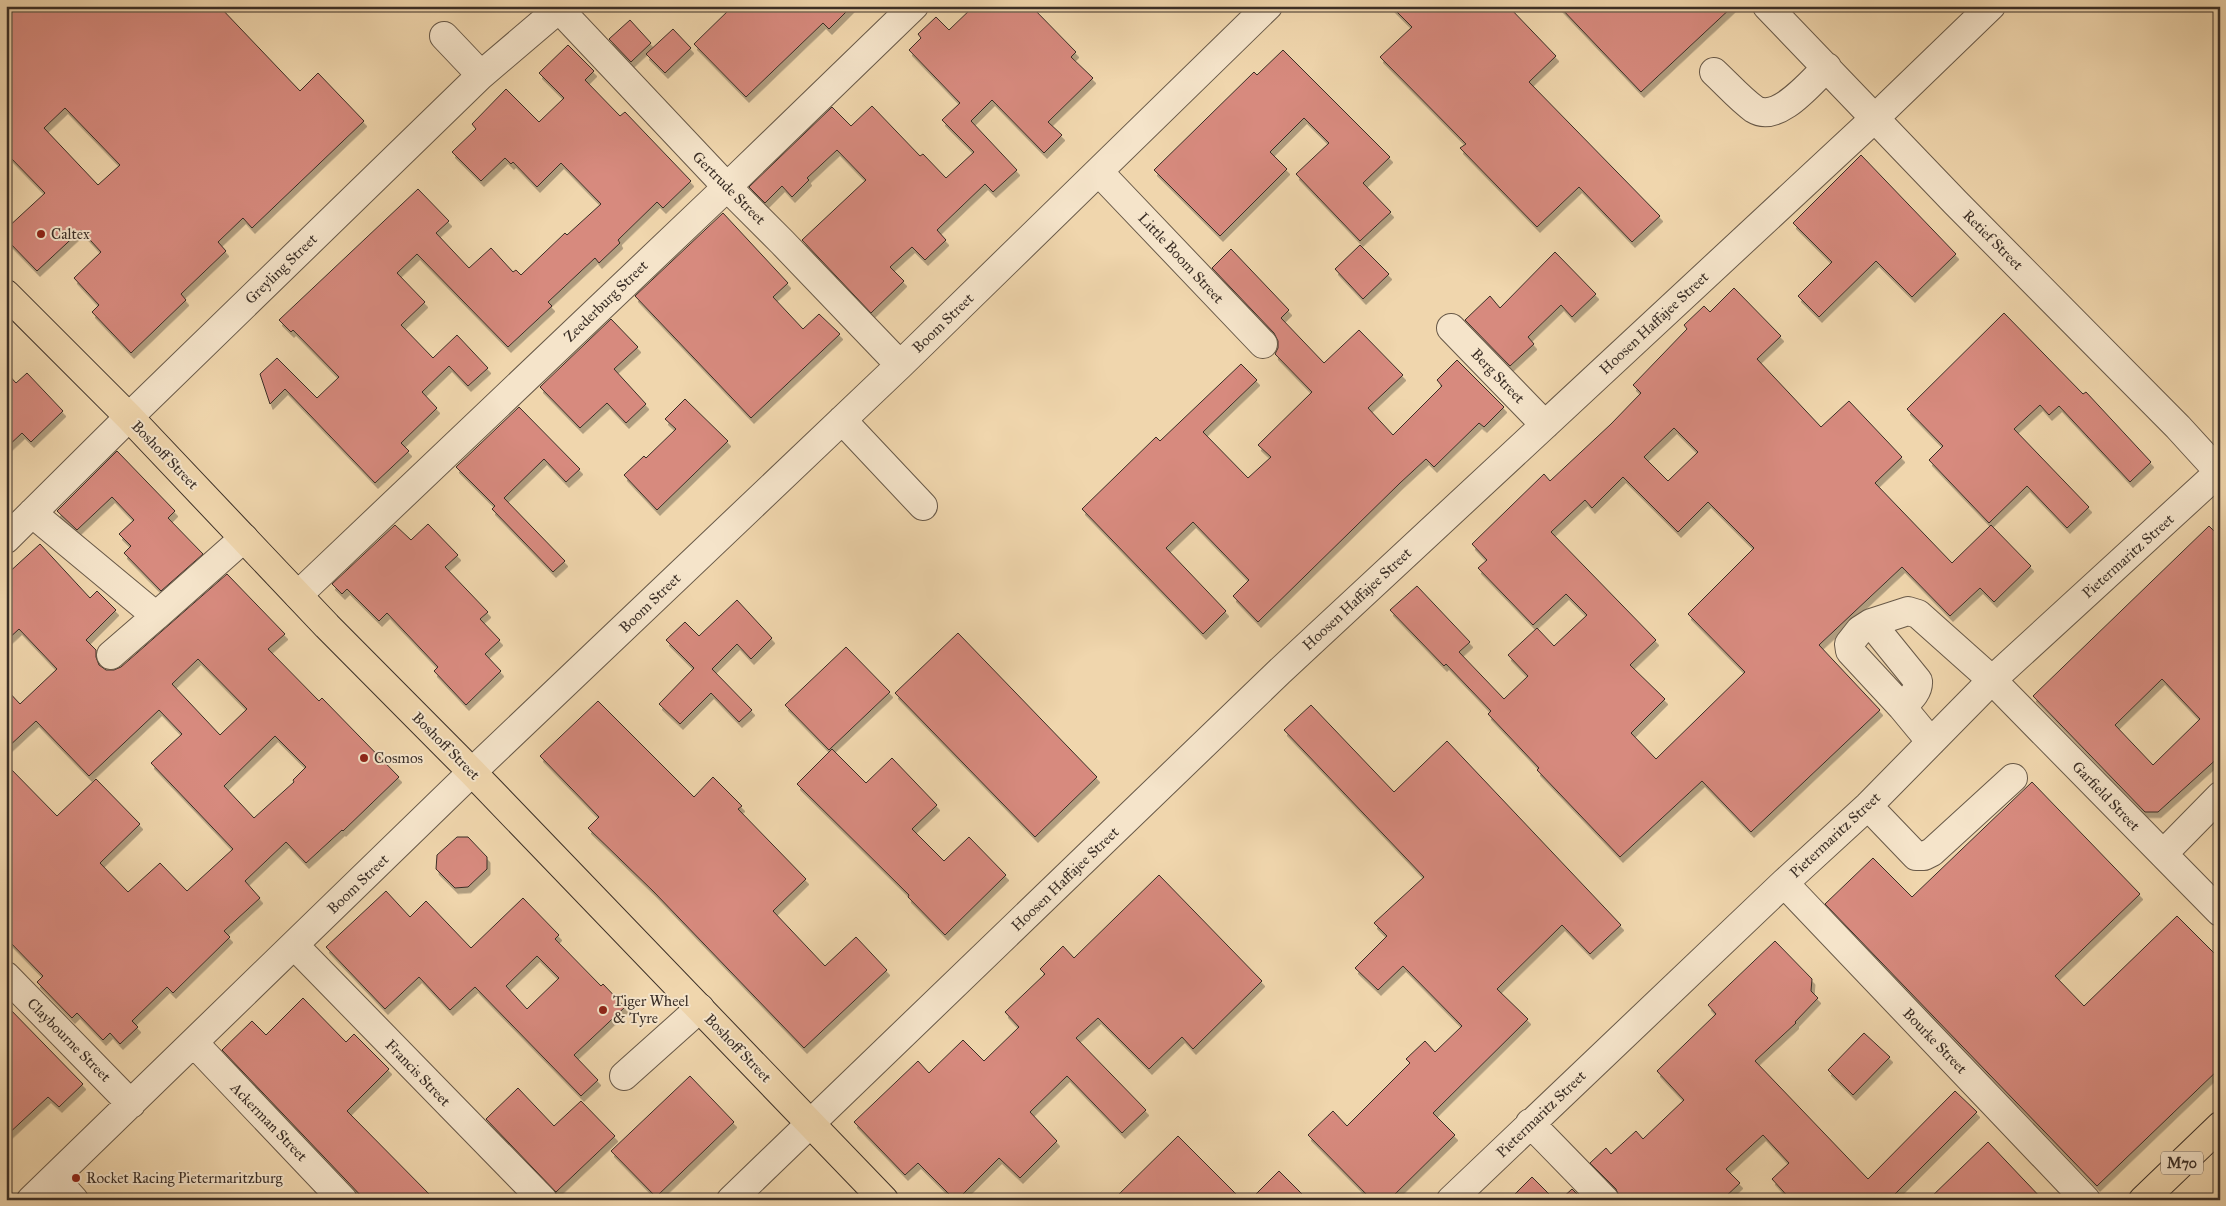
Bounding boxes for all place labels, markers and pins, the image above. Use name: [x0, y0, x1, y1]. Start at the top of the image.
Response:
place label: Caltex: [51, 225, 90, 243]
marker: Caltex: [35, 228, 47, 240]
place label: Cosmos: [374, 749, 423, 767]
marker: Cosmos: [358, 752, 370, 764]
place label: Tiger Wheel & Tyre: [613, 992, 690, 1027]
marker: Tiger Wheel & Tyre: [597, 1004, 609, 1016]
place label: Rocket Racing Pietermaritzburg: [86, 1169, 284, 1187]
marker: Rocket Racing Pietermaritzburg: [70, 1172, 82, 1184]

